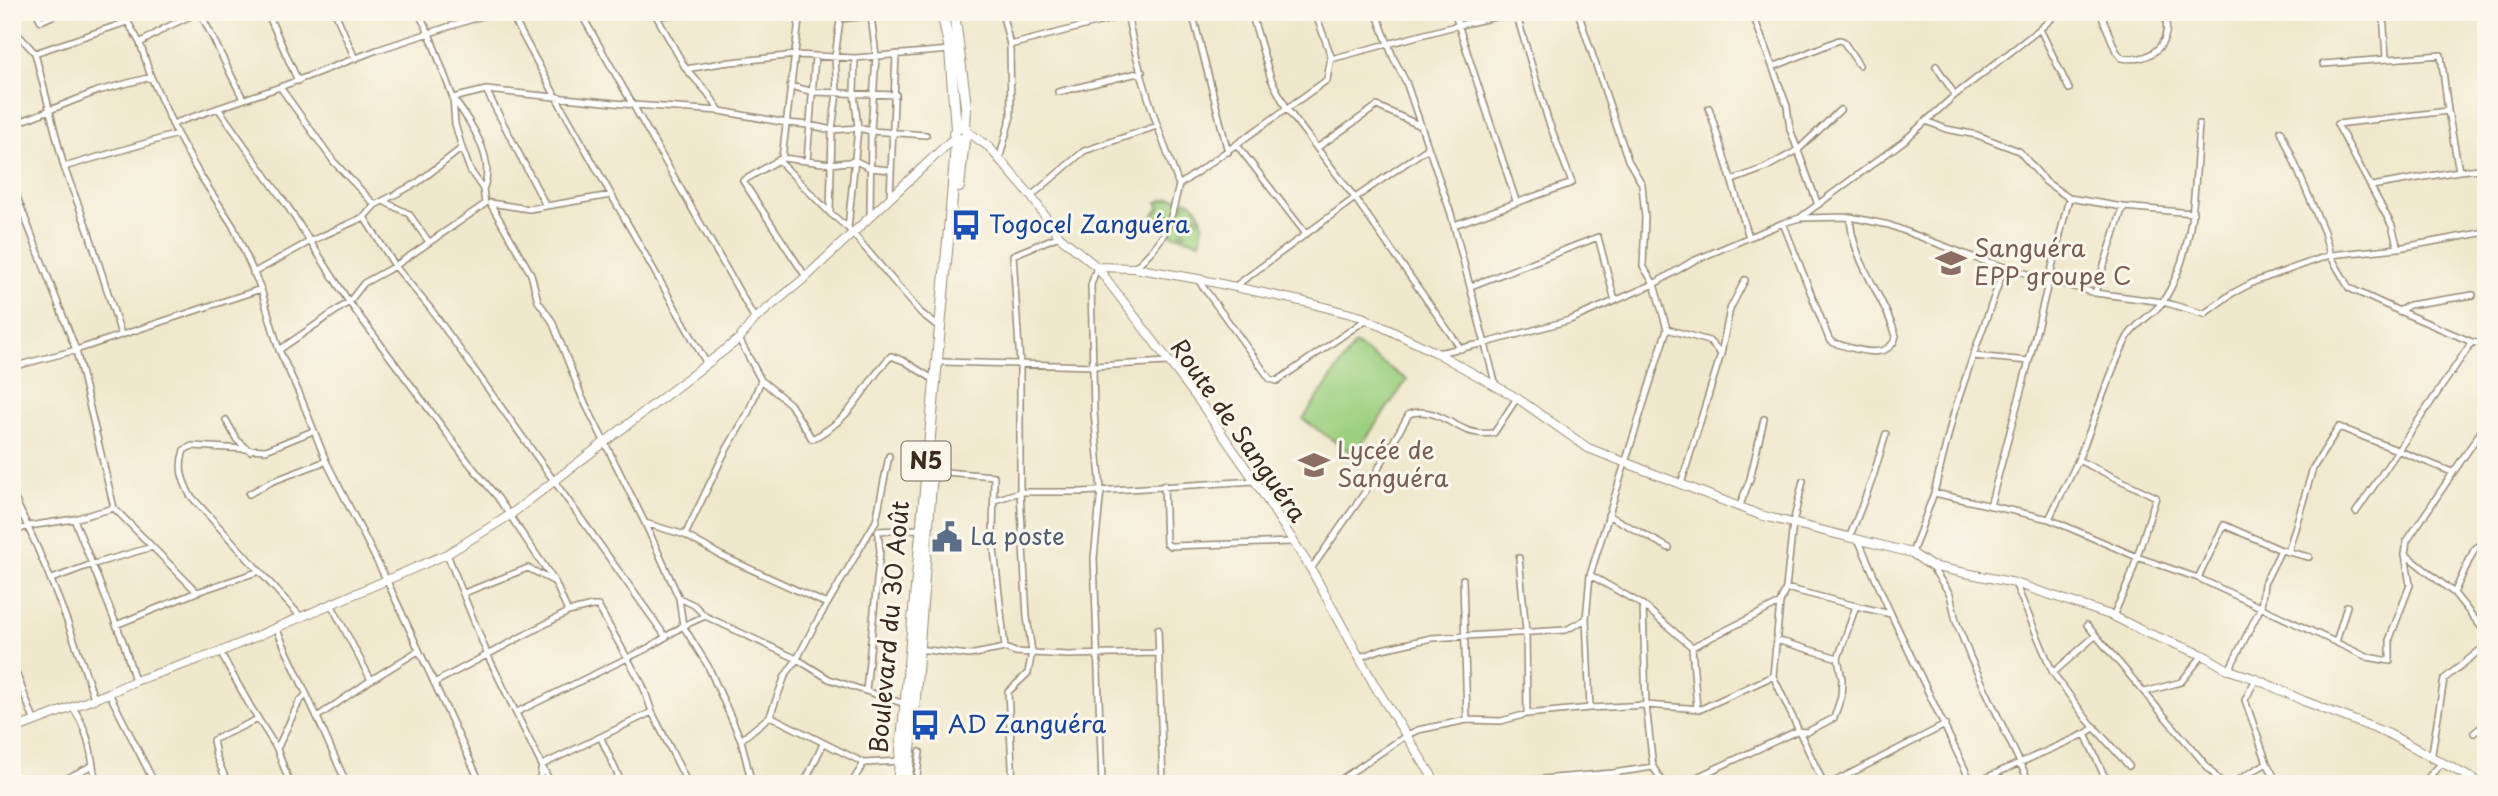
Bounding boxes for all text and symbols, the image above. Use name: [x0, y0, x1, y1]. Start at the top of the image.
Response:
place label: Togocel Zanguéra: [989, 205, 1190, 241]
bus stop icon: Togocel Zanguéra: [949, 208, 983, 242]
place label: Sanguéra EPP groupe C: [1974, 229, 2132, 293]
school or university icon: Sanguéra EPP groupe C: [1934, 246, 1968, 280]
street label: Route de Sanguéra: [1163, 331, 1317, 530]
place label: Lycée de Sanguéra: [1337, 431, 1449, 495]
road number: N5: [902, 442, 950, 481]
school or university icon: Lycée de Sanguéra: [1297, 448, 1331, 482]
street label: Boulevard du 30 Août: [859, 499, 917, 755]
place label: La poste: [970, 517, 1065, 553]
public building icon: La poste: [930, 520, 964, 554]
place label: AD Zanguéra: [948, 705, 1106, 741]
bus stop icon: AD Zanguéra: [908, 708, 942, 742]

